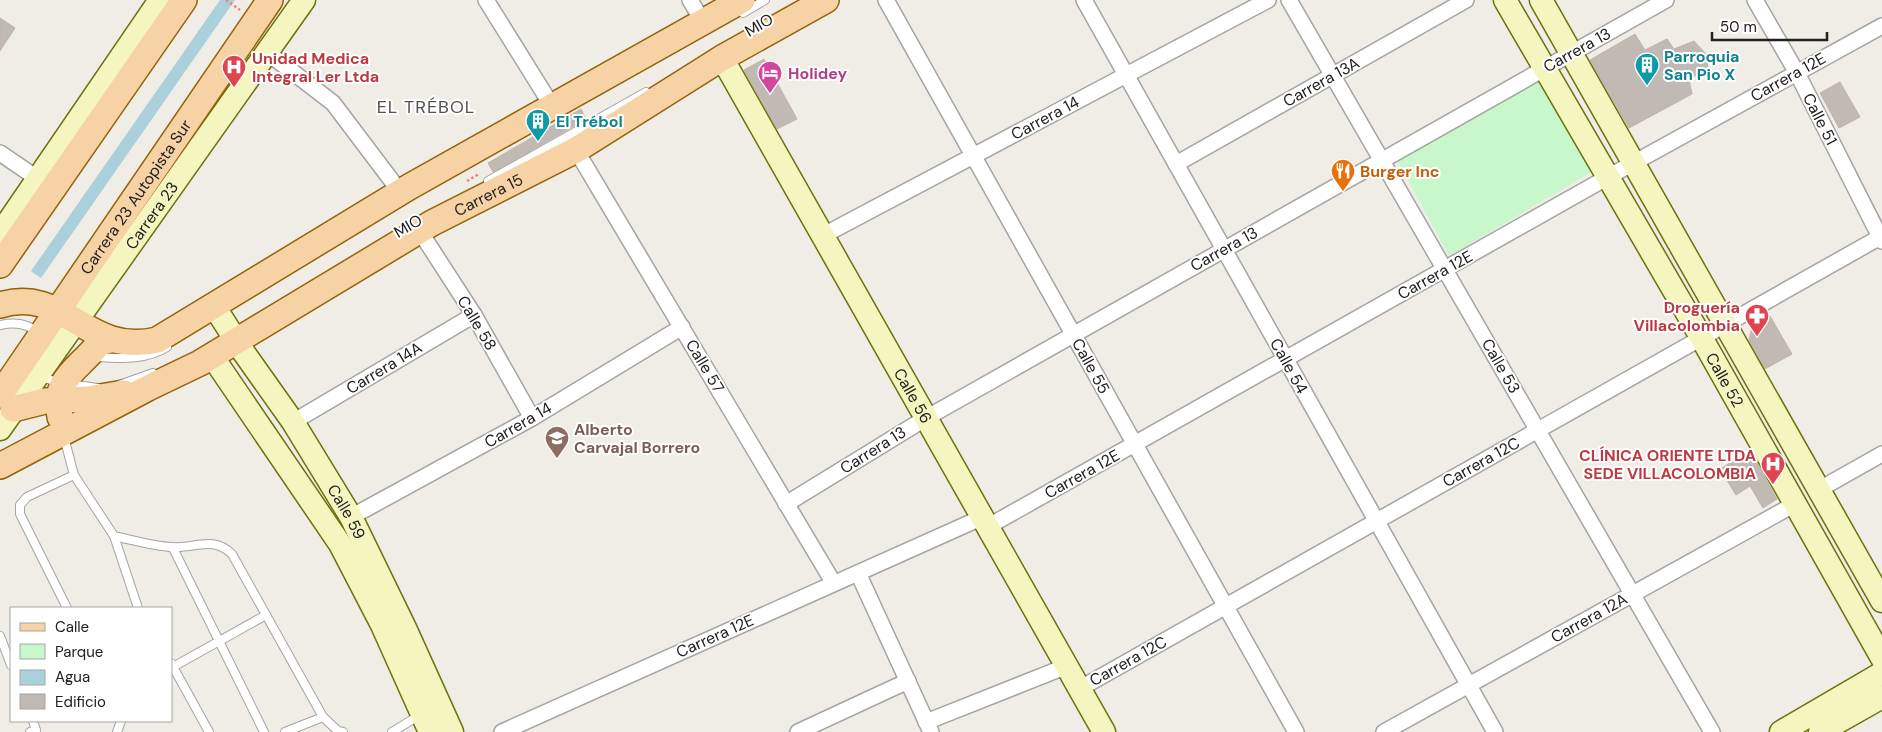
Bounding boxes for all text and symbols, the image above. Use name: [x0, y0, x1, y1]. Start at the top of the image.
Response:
street label: MIO: [741, 9, 777, 41]
scale bar: [1712, 10, 1827, 42]
text: 50 m: [1720, 17, 1757, 37]
street label: Carrera 13: [1539, 23, 1615, 77]
place label: Parroquia San Pio X: [1664, 46, 1740, 85]
place label: Unidad Medica Integral Ler Ltda: [252, 48, 379, 87]
street label: Carrera 12E: [1747, 48, 1829, 106]
street label: Carrera 13A: [1279, 52, 1363, 112]
building icon: Parroquia San Pio X: [1634, 52, 1660, 86]
hospital icon: Unidad Medica Integral Ler Ltda: [221, 54, 247, 88]
hotel icon: Holidey: [757, 60, 783, 94]
place label: Holidey: [788, 63, 848, 84]
street label: Calle 51: [1798, 90, 1842, 148]
street label: Carrera 14: [1007, 91, 1083, 145]
district label: EL TRÉBOL: [377, 95, 475, 119]
building icon: El Trébol: [525, 108, 551, 142]
place label: El Trébol: [556, 111, 623, 132]
street label: Carrera 23 Autopista Sur: [76, 117, 194, 279]
restaurant icon: Burger Inc: [1330, 158, 1356, 192]
place label: Burger Inc: [1360, 161, 1440, 182]
street label: Carrera 15: [450, 168, 526, 221]
street label: Carrera 23: [121, 177, 183, 251]
street label: MIO: [390, 210, 426, 242]
street label: Carrera 13: [1186, 222, 1262, 276]
street label: Carrera 12E: [1394, 246, 1476, 304]
street label: Calle 58: [453, 292, 501, 354]
place label: Droguería Villacolombia: [1634, 297, 1740, 336]
pharmacy icon: Droguería Villacolombia: [1744, 303, 1770, 337]
street label: Calle 57: [681, 335, 729, 397]
street label: Calle 55: [1067, 335, 1115, 397]
street label: Calle 54: [1265, 335, 1313, 398]
street label: Calle 53: [1477, 335, 1525, 397]
street label: Carrera 14A: [342, 337, 426, 399]
street label: Calle 52: [1701, 349, 1749, 411]
street label: Calle 56: [889, 364, 937, 427]
street label: Carrera 14: [481, 397, 556, 453]
place label: Alberto Carvajal Borrero: [574, 419, 700, 458]
street label: Carrera 13: [836, 421, 910, 479]
school or university icon: Alberto Carvajal Borrero: [544, 425, 570, 459]
street label: Carrera 12C: [1439, 432, 1523, 492]
street label: Carrera 12E: [1041, 445, 1123, 503]
place label: CLÍNICA ORIENTE LTDA SEDE VILLACOLOMBIA: [1579, 445, 1756, 484]
hospital icon: CLÍNICA ORIENTE LTDA SEDE VILLACOLOMBIA: [1760, 451, 1786, 485]
street label: Calle 59: [323, 480, 371, 543]
street label: Carrera 12A: [1547, 588, 1631, 648]
legend: [10, 607, 172, 722]
street label: Carrera 12E: [673, 610, 757, 662]
text: Calle: [55, 617, 89, 637]
street label: Carrera 12C: [1086, 631, 1170, 691]
text: Parque: [55, 642, 103, 662]
text: Agua: [55, 667, 90, 687]
text: Edificio: [55, 692, 106, 712]

